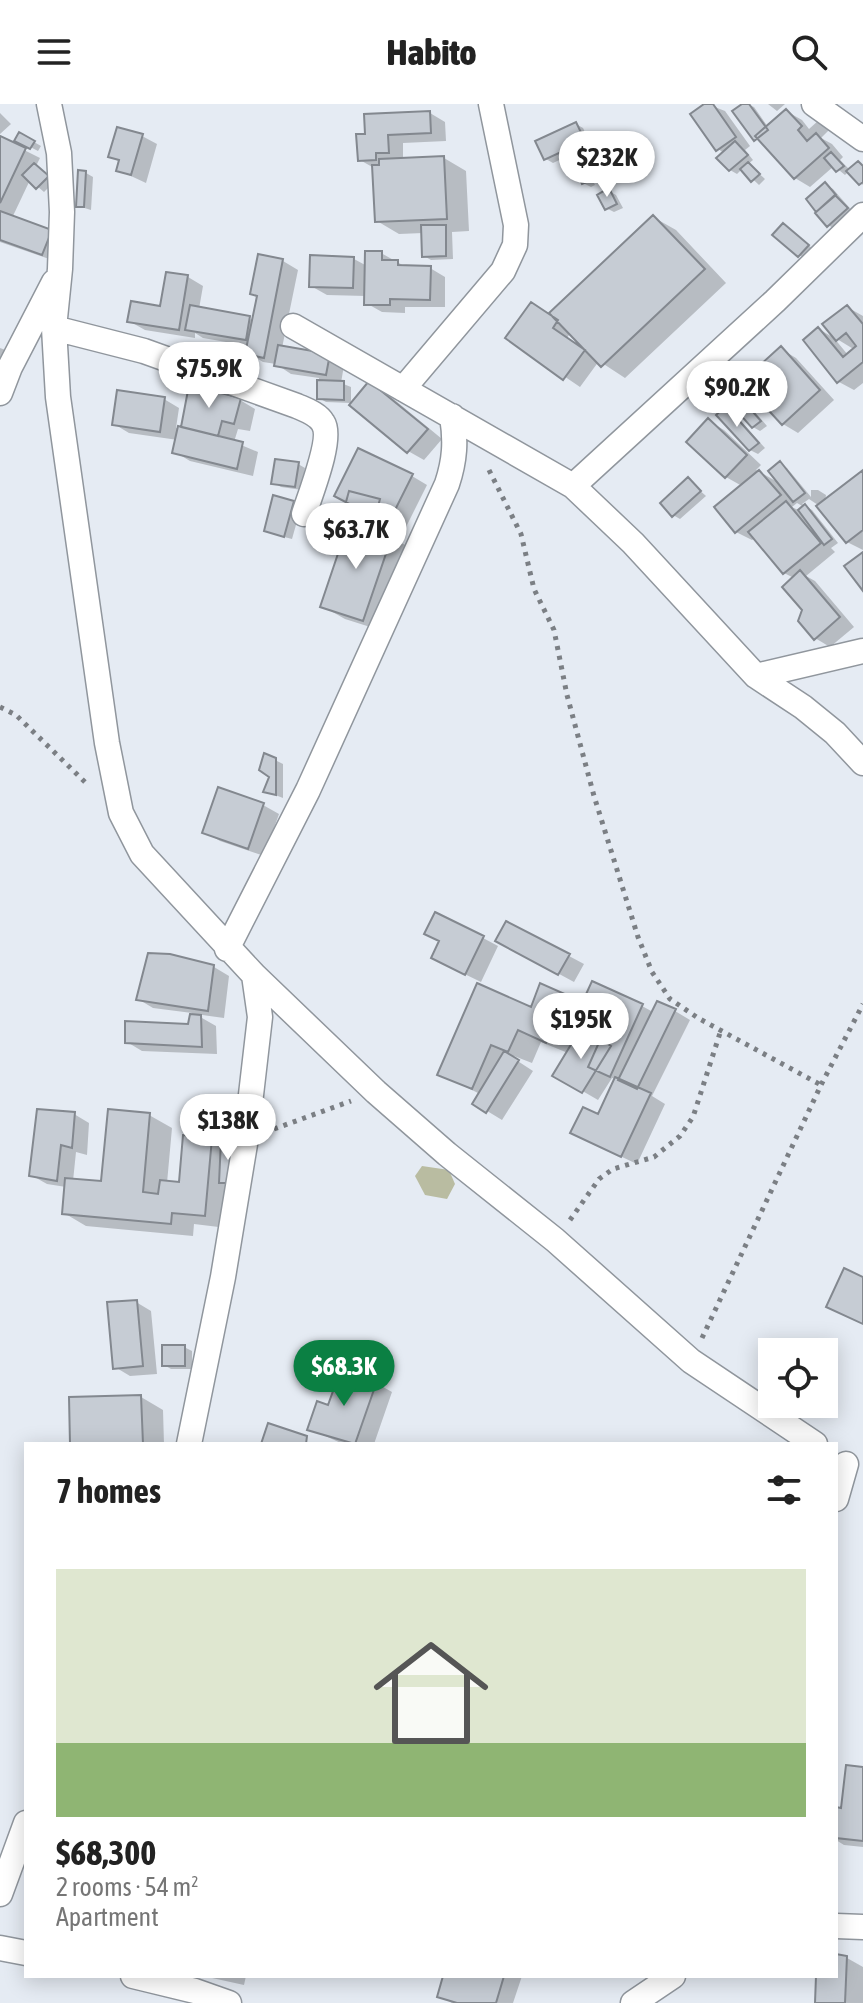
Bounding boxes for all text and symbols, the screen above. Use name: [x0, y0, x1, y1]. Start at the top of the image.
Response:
icon: menu: [32, 30, 76, 74]
icon: search: [787, 30, 831, 74]
text: Habito: [387, 31, 476, 73]
pin: $232K: [551, 131, 663, 199]
text: $232K: [577, 142, 637, 172]
pin: $75.9K: [144, 342, 274, 410]
text: $75.9K: [177, 353, 241, 383]
pin: $90.2K: [672, 361, 802, 429]
text: $90.2K: [705, 372, 769, 402]
pin: $63.7K: [291, 503, 421, 571]
text: $63.7K: [324, 514, 388, 544]
pin: $195K: [525, 993, 637, 1061]
text: $195K: [551, 1004, 611, 1034]
pin: $138K: [172, 1094, 284, 1162]
text: $138K: [198, 1105, 258, 1135]
map controls: [758, 1338, 838, 1418]
button: locate: [758, 1338, 838, 1418]
pin: $68.3K: [279, 1340, 409, 1408]
text: $68.3K: [312, 1351, 376, 1381]
icon: filters: [762, 1468, 806, 1512]
text: 7 homes: [56, 1471, 161, 1510]
icon: home: [359, 1621, 503, 1765]
text: $68,300: [56, 1833, 156, 1872]
text: 2 rooms · 54 m²: [56, 1872, 198, 1902]
text: Apartment: [56, 1902, 159, 1932]

